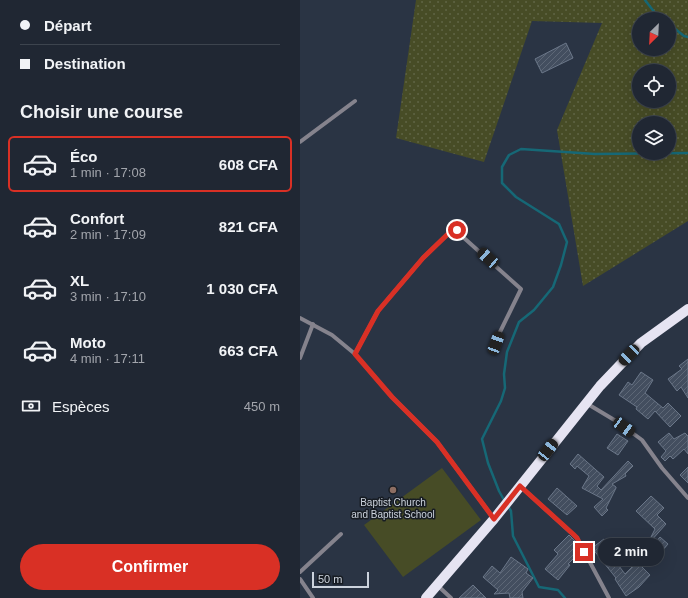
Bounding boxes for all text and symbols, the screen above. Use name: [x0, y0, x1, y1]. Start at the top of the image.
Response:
north arrow: [632, 12, 676, 56]
map controls: [632, 12, 676, 160]
text: Départ: [44, 17, 92, 34]
text: Destination: [44, 55, 126, 72]
button: locate: [632, 64, 676, 108]
text: Choisir une course: [20, 102, 183, 122]
button: layers: [632, 116, 676, 160]
icon: car: [22, 146, 58, 182]
text: Éco: [70, 148, 98, 165]
text: 608 CFA: [219, 156, 278, 173]
text: 1 min · 17:08: [70, 165, 146, 180]
icon: car: [22, 208, 58, 244]
text: Confort: [70, 210, 124, 227]
text: 821 CFA: [219, 218, 278, 235]
route start: [448, 221, 466, 239]
text: 2 min · 17:09: [70, 227, 146, 242]
car: [475, 246, 501, 270]
icon: car: [22, 270, 58, 306]
text: XL: [70, 272, 89, 289]
text: 1 030 CFA: [206, 280, 278, 297]
text: 3 min · 17:10: [70, 289, 146, 304]
car: [486, 330, 506, 356]
icon: car: [22, 332, 58, 368]
text: Moto: [70, 334, 106, 351]
text: 663 CFA: [219, 342, 278, 359]
car: [616, 342, 642, 368]
text: 4 min · 17:11: [70, 351, 145, 366]
icon: cash: [20, 395, 42, 417]
text: Espèces: [52, 398, 110, 415]
text: 450 m: [244, 399, 280, 414]
car: [611, 415, 637, 439]
car: [536, 437, 560, 463]
marker: Baptist Church and Baptist School: [388, 485, 398, 495]
place label: Baptist Church and Baptist School: [351, 497, 435, 520]
callout: 2 min: [598, 538, 664, 566]
route end: [575, 543, 593, 561]
button: Confirmer: [20, 544, 280, 590]
text: 2 min: [614, 544, 648, 559]
scale bar: [312, 570, 369, 589]
text: 50 m: [318, 573, 342, 585]

